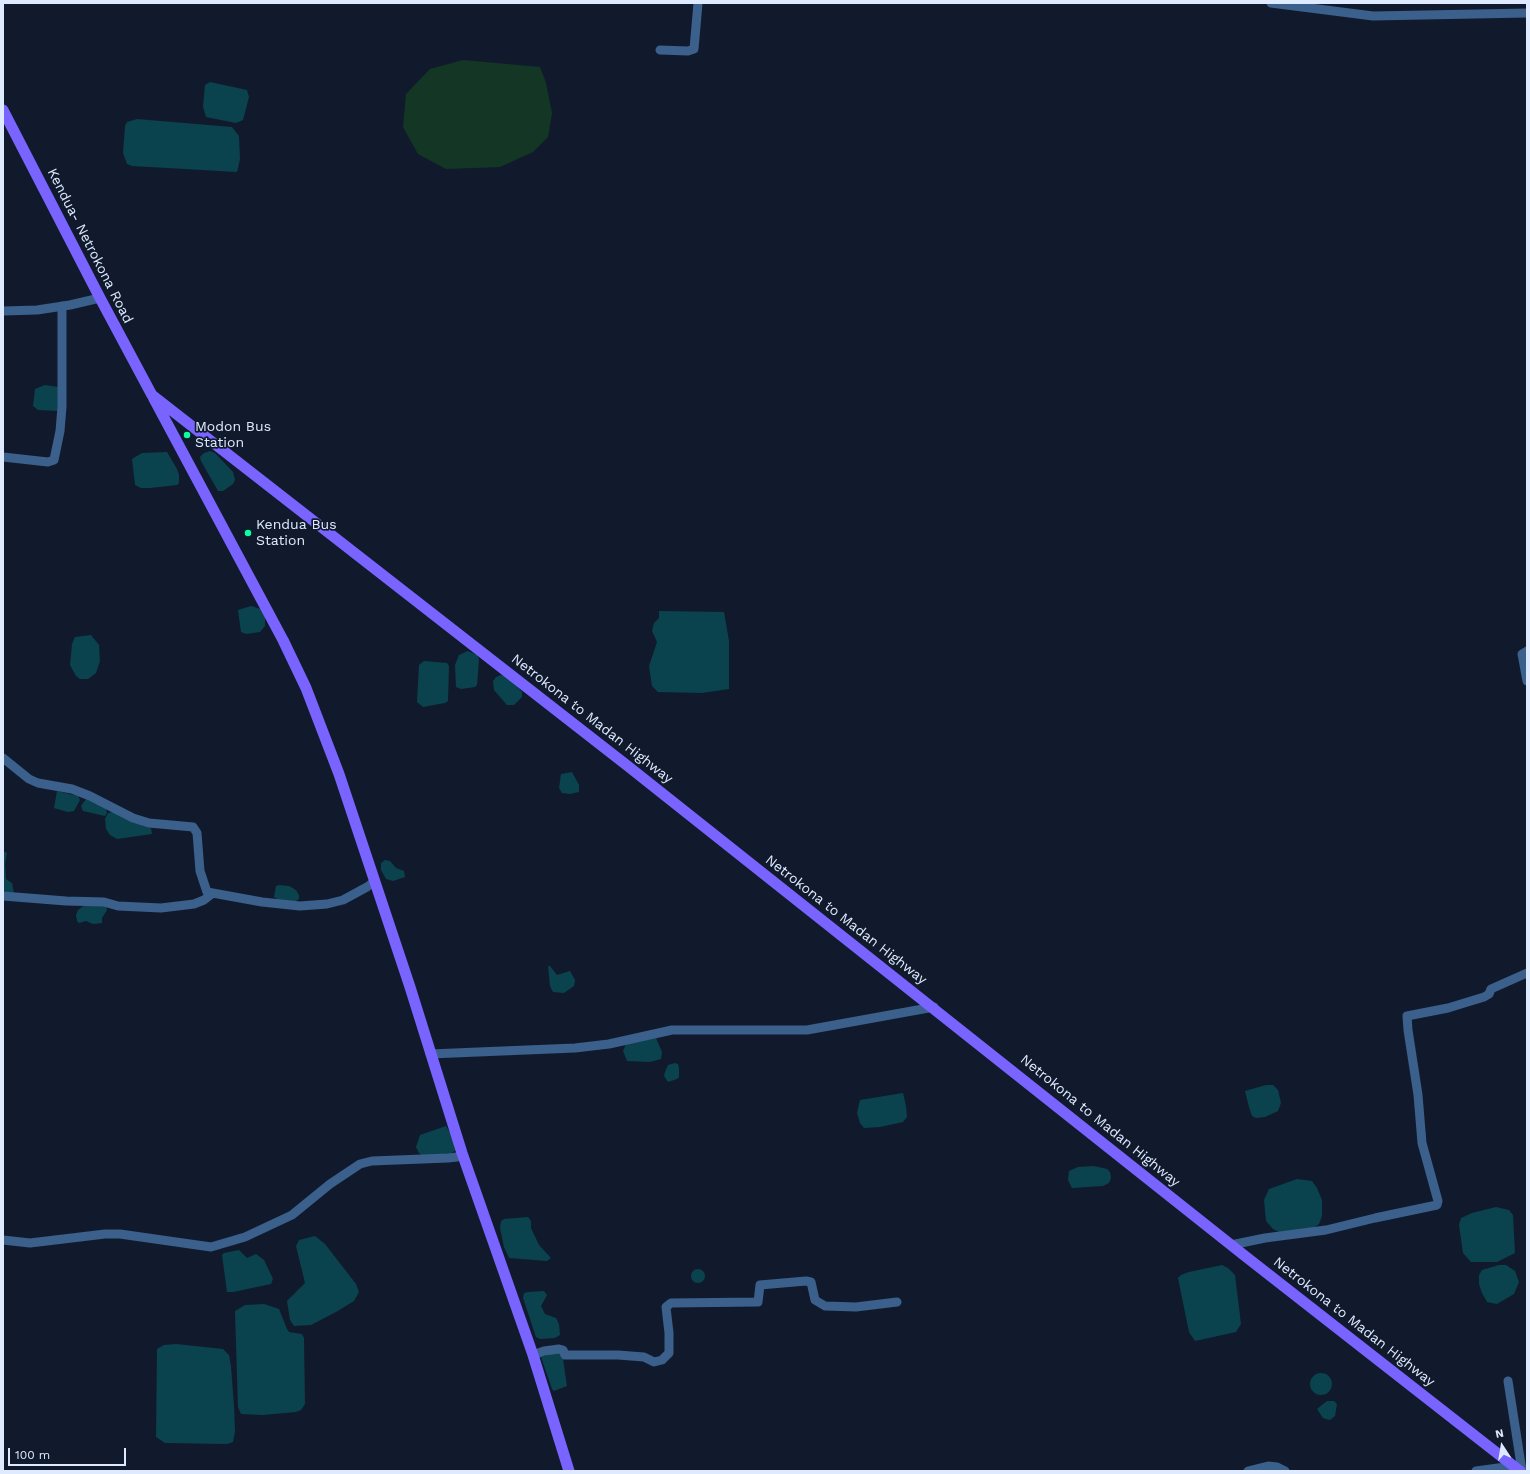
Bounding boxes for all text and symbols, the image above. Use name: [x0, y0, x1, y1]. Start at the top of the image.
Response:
street label: Kendua- Netrokona Road: [44, 166, 136, 326]
place label: Modon Bus Station: [195, 419, 271, 452]
marker: Modon Bus Station: [182, 430, 192, 440]
place label: Kendua Bus Station: [256, 517, 337, 550]
marker: Kendua Bus Station: [243, 528, 253, 538]
street label: Netrokona to Madan Highway: [508, 651, 676, 787]
street label: Netrokona to Madan Highway: [762, 852, 930, 988]
street label: Netrokona to Madan Highway: [1017, 1051, 1183, 1191]
street label: Netrokona to Madan Highway: [1270, 1254, 1438, 1390]
north arrow: [1482, 1426, 1522, 1466]
text: N: [1494, 1427, 1505, 1441]
scale bar: [10, 1440, 128, 1466]
text: 100 m: [15, 1448, 50, 1462]

